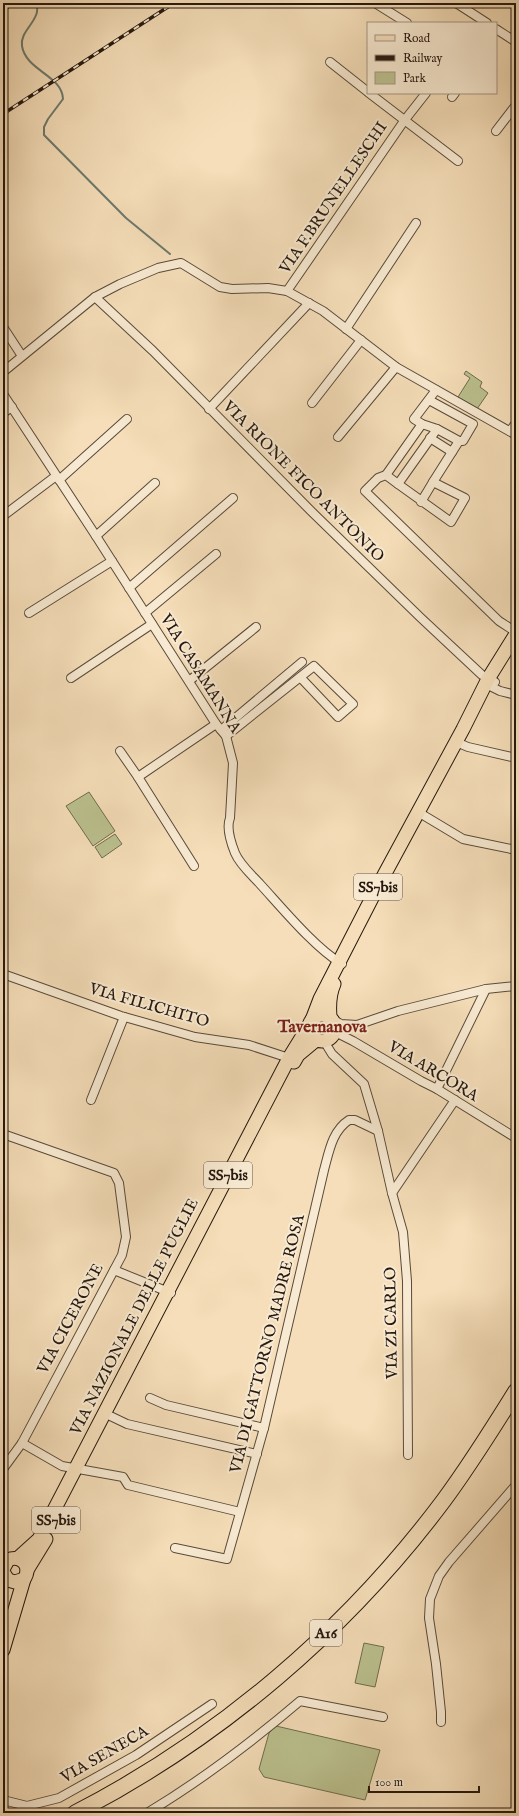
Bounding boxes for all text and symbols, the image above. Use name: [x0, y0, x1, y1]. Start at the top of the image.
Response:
legend: [367, 22, 497, 94]
text: Road: [403, 31, 431, 46]
text: Railway: [403, 51, 442, 66]
text: Park: [403, 71, 426, 86]
street label: VIA F.BRUNELLESCHI: [275, 118, 392, 279]
street label: VIA RIONE FICO ANTONIO: [217, 396, 388, 567]
street label: VIA CASAMANNA: [155, 610, 245, 738]
road number: SS7bis: [354, 874, 402, 900]
street label: VIA FILICHITO: [86, 979, 211, 1033]
district label: Tavernanova: [276, 1017, 367, 1038]
street label: VIA ARCORA: [383, 1037, 483, 1107]
road number: SS7bis: [204, 1162, 252, 1188]
street label: VIA NAZIONALE DELLE PUGLIE: [66, 1195, 204, 1440]
street label: VIA DI GATTORNO MADRE ROSA: [226, 1211, 310, 1476]
street label: VIA CICERONE: [33, 1260, 109, 1379]
street label: VIA ZI CARLO: [381, 1267, 403, 1380]
road number: SS7bis: [32, 1507, 80, 1533]
road number: A16: [310, 1620, 342, 1646]
street label: VIA SENECA: [57, 1721, 153, 1789]
scale bar: [369, 1768, 479, 1794]
text: 100 m: [375, 1775, 403, 1790]

